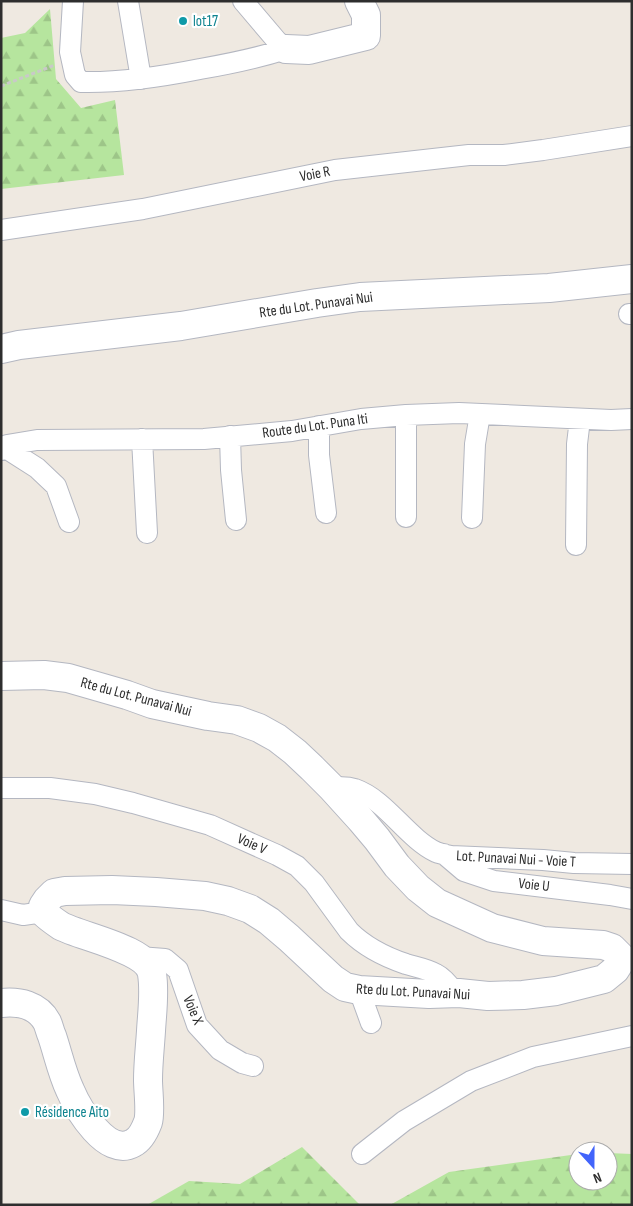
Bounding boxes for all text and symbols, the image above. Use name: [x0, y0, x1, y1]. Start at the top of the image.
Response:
place label: lot17: [193, 12, 218, 31]
marker: lot17: [177, 15, 189, 27]
street label: Voie R: [298, 162, 332, 186]
street label: Rte du Lot. Punavai Nui: [258, 288, 374, 322]
street label: Route du Lot. Puna Iti: [261, 409, 369, 443]
street label: Rte du Lot. Punavai Nui: [78, 673, 194, 721]
street label: Voie V: [234, 829, 270, 859]
street label: Lot. Punavai Nui - Voie T: [456, 846, 576, 872]
street label: Voie U: [518, 874, 550, 896]
street label: Rte du Lot. Punavai Nui: [355, 980, 471, 1004]
street label: Voie X: [178, 992, 208, 1028]
place label: Résidence Aito: [35, 1103, 109, 1122]
marker: Résidence Aito: [19, 1106, 31, 1118]
north arrow: [568, 1141, 618, 1191]
text: N: [591, 1168, 604, 1187]

